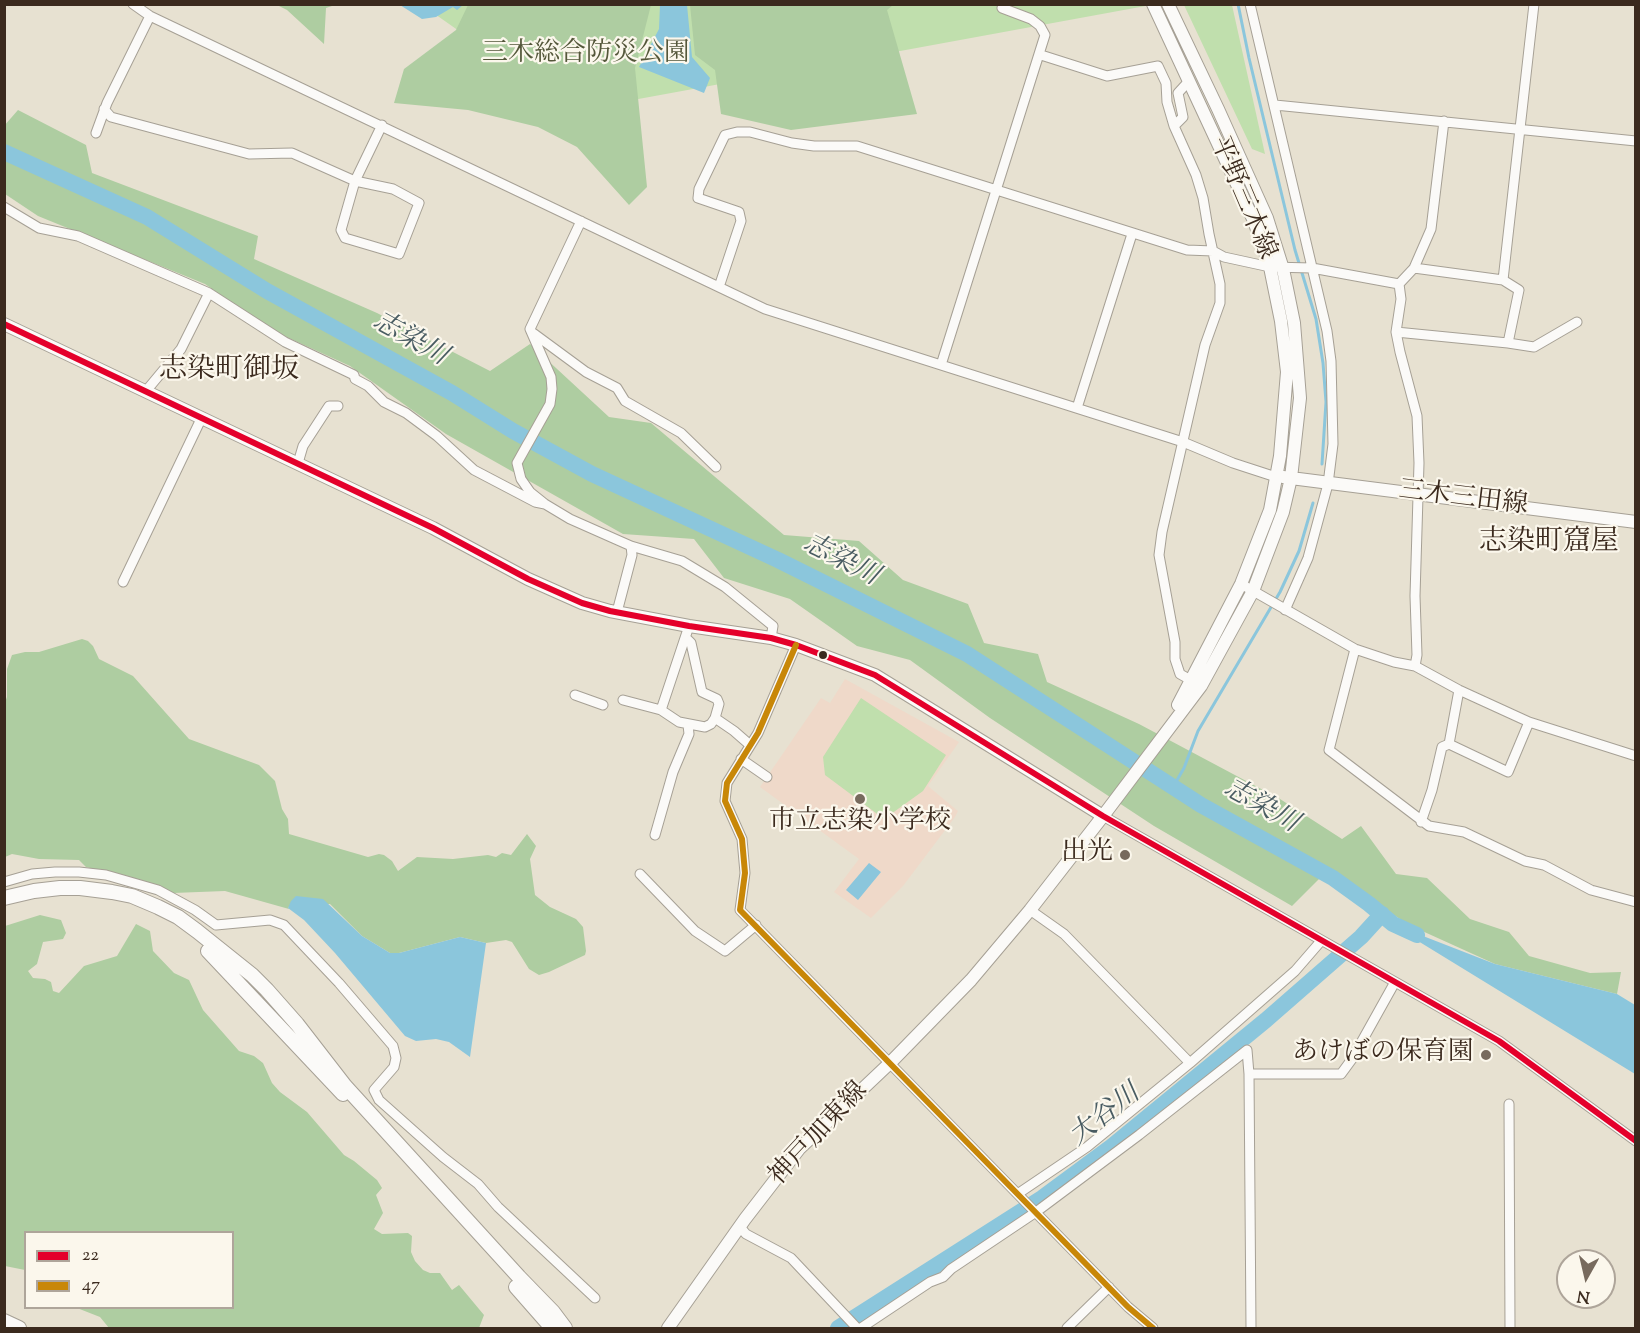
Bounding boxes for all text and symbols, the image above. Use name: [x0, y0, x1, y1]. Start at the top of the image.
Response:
park label: 三木総合防災公園: [482, 40, 690, 72]
street label: 平野三木線: [1201, 133, 1281, 265]
water label: 志染川: [366, 307, 452, 375]
district label: 志染町御坂: [159, 355, 299, 389]
street label: 三木三田線: [1397, 477, 1529, 523]
district label: 志染町窟屋: [1479, 527, 1619, 561]
water label: 志染川: [797, 529, 883, 595]
unlabelled marker: [817, 649, 829, 661]
water label: 志染川: [1217, 774, 1303, 842]
marker: 市立志染小学校: [853, 792, 867, 806]
place label: 市立志染小学校: [769, 808, 951, 840]
place label: 出光: [1061, 839, 1113, 871]
marker: 出光: [1118, 848, 1132, 862]
place label: あけぼの保育園: [1292, 1039, 1474, 1071]
marker: あけぼの保育園: [1479, 1048, 1493, 1062]
street label: 神戸加東線: [764, 1077, 876, 1193]
water label: 大谷川: [1064, 1079, 1148, 1155]
legend: [24, 1231, 234, 1309]
text: 22: [82, 1243, 99, 1269]
north arrow: [1556, 1249, 1616, 1309]
text: 47: [82, 1273, 100, 1299]
text: N: [1576, 1283, 1592, 1308]

